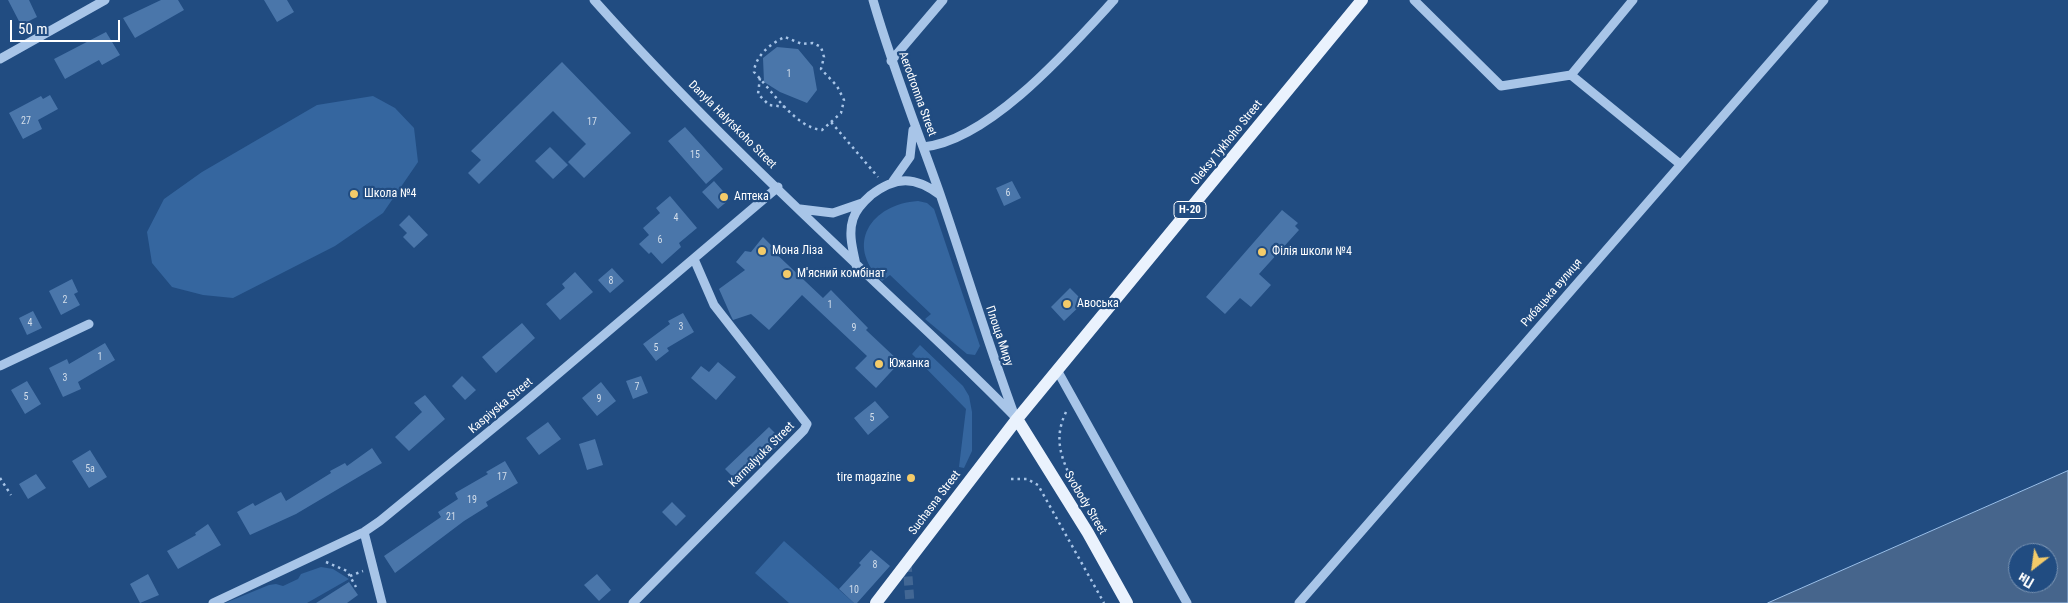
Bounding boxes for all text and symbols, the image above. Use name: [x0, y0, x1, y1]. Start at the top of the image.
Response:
scale bar: [12, 10, 122, 42]
text: 50 m: [18, 20, 48, 38]
street label: Aerodromna Street: [895, 50, 939, 138]
house number: 1: [787, 68, 791, 80]
street label: Danyla Halytskoho Street: [685, 78, 779, 172]
street label: Oleksy Tykhoho Street: [1188, 98, 1266, 188]
house number: 27: [21, 115, 31, 127]
house number: 17: [587, 116, 597, 128]
house number: 15: [690, 149, 700, 161]
place label: Школа №4: [364, 187, 417, 201]
house number: 6: [1006, 187, 1010, 199]
marker: Школа №4: [348, 188, 360, 200]
place label: Аптека: [734, 190, 769, 204]
marker: Аптека: [718, 191, 730, 203]
road number: Н-20: [1174, 202, 1206, 218]
house number: 4: [674, 212, 678, 224]
house number: 6: [658, 234, 662, 246]
place label: Мона Ліза: [772, 244, 823, 258]
marker: Мона Ліза: [756, 245, 768, 257]
place label: Філія школи №4: [1272, 245, 1352, 259]
marker: Філія школи №4: [1256, 246, 1268, 258]
street label: Рибацька вулиця: [1518, 256, 1586, 330]
place label: М'ясний комбінат: [797, 267, 885, 281]
marker: М'ясний комбінат: [781, 268, 793, 280]
house number: 8: [609, 275, 613, 287]
house number: 2: [63, 294, 67, 306]
place label: Авоська: [1077, 297, 1119, 311]
marker: Авоська: [1061, 298, 1073, 310]
house number: 1: [828, 299, 832, 311]
street label: Площа Миру: [982, 304, 1016, 368]
house number: 4: [28, 317, 32, 329]
house number: 3: [679, 321, 683, 333]
house number: 9: [852, 322, 856, 334]
house number: 5: [654, 342, 658, 354]
house number: 1: [98, 351, 102, 363]
place label: Южанка: [889, 357, 930, 371]
marker: Южанка: [873, 358, 885, 370]
house number: 3: [63, 372, 67, 384]
street label: Kaspiyska Street: [466, 375, 536, 437]
house number: 7: [635, 381, 639, 393]
house number: 5: [24, 391, 28, 403]
house number: 9: [597, 393, 601, 405]
house number: 5: [870, 412, 874, 424]
street label: Karmalyuka Street: [726, 419, 798, 491]
house number: 5а: [85, 463, 95, 475]
street label: Suchasna Street: [906, 468, 964, 538]
street label: Svobody Street: [1061, 469, 1109, 537]
house number: 17: [497, 471, 507, 483]
place label: tire magazine: [837, 471, 901, 485]
marker: tire magazine: [905, 472, 917, 484]
house number: 19: [467, 494, 477, 506]
house number: 21: [446, 511, 456, 523]
north arrow: [2008, 543, 2058, 593]
house number: 8: [873, 559, 877, 571]
text: Пн: [2015, 569, 2037, 591]
house number: 10: [849, 584, 859, 596]

